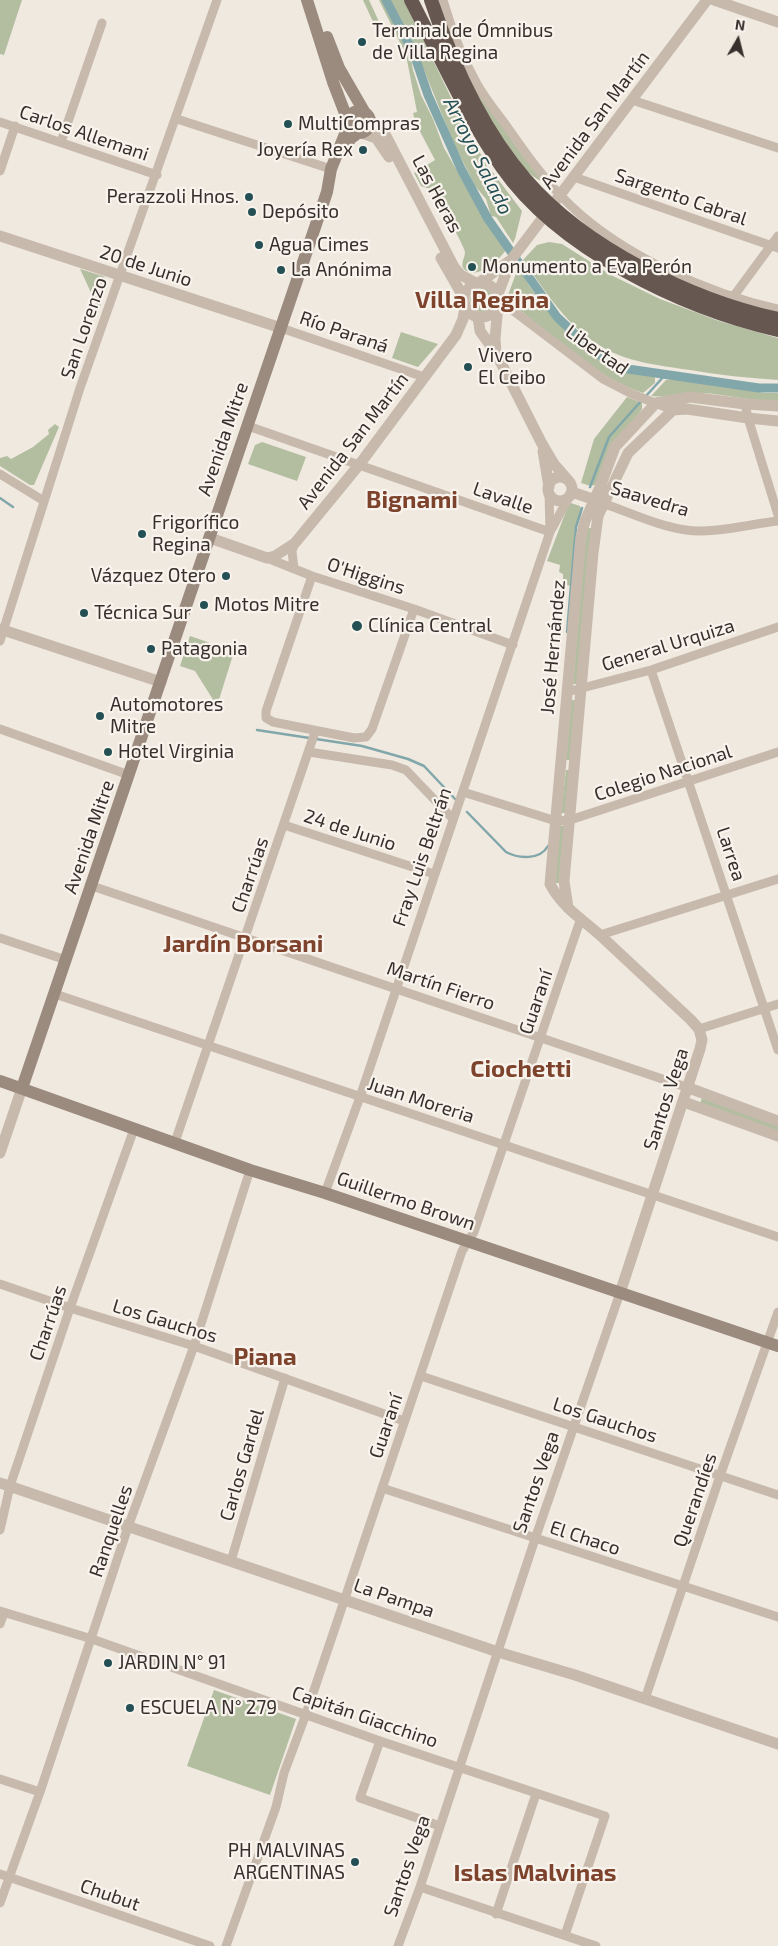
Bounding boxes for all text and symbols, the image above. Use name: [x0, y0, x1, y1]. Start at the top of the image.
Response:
north arrow: [713, 15, 763, 65]
text: N: [734, 16, 746, 34]
place label: Terminal de Ómnibus de Villa Regina: [372, 20, 553, 64]
marker: Terminal de Ómnibus de Villa Regina: [356, 36, 368, 48]
street label: Avenida San Martín: [536, 46, 654, 194]
water label: Arroyo Salado: [438, 93, 518, 219]
street label: Carlos Allemani: [16, 100, 152, 166]
place label: MultiCompras: [298, 113, 420, 135]
marker: MultiCompras: [282, 118, 294, 130]
place label: Joyería Rex: [257, 139, 353, 161]
marker: Joyería Rex: [357, 144, 369, 156]
street label: Las Heras: [407, 151, 467, 237]
street label: Sargento Cabral: [612, 164, 750, 230]
place label: Perazzoli Hnos.: [106, 186, 239, 208]
marker: Perazzoli Hnos.: [243, 191, 255, 203]
place label: Depósito: [262, 201, 339, 223]
marker: Depósito: [246, 206, 258, 218]
place label: Agua Cimes: [269, 234, 369, 256]
marker: Agua Cimes: [253, 239, 265, 251]
street label: 20 de Junio: [97, 240, 195, 292]
place label: Monumento a Eva Perón: [482, 256, 692, 278]
place label: La Anónima: [291, 259, 392, 281]
marker: Monumento a Eva Perón: [466, 261, 478, 273]
marker: La Anónima: [275, 264, 287, 276]
street label: San Lorenzo: [56, 274, 112, 382]
district label: Villa Regina: [415, 286, 549, 314]
street label: Río Paraná: [297, 306, 391, 358]
street label: Libertad: [561, 320, 633, 380]
place label: Vivero El Ceibo: [478, 345, 546, 389]
marker: Vivero El Ceibo: [462, 361, 474, 373]
street label: Avenida San Martín: [293, 368, 413, 514]
street label: Avenida Mitre: [193, 379, 253, 499]
street label: Saavedra: [608, 476, 692, 522]
street label: Lavalle: [470, 477, 536, 519]
district label: Bignami: [366, 486, 458, 514]
place label: Frigorífico Regina: [152, 512, 239, 556]
marker: Frigorífico Regina: [136, 528, 148, 540]
street label: O'Higgins: [324, 553, 408, 599]
place label: Vázquez Otero: [91, 565, 216, 587]
marker: Vázquez Otero: [220, 570, 232, 582]
street label: José Hernández: [536, 579, 570, 715]
place label: Motos Mitre: [214, 594, 320, 616]
marker: Motos Mitre: [198, 599, 210, 611]
place label: Técnica Sur: [94, 602, 191, 624]
marker: Técnica Sur: [78, 607, 90, 619]
street label: General Urquiza: [599, 614, 737, 676]
place label: Clínica Central: [368, 615, 492, 637]
marker: Clínica Central: [350, 619, 364, 633]
place label: Patagonia: [161, 638, 248, 660]
marker: Patagonia: [145, 643, 157, 655]
place label: Automotores Mitre: [110, 694, 223, 738]
marker: Automotores Mitre: [94, 710, 106, 722]
street label: Colegio Nacional: [591, 740, 735, 806]
place label: Hotel Virginia: [118, 741, 234, 763]
marker: Hotel Virginia: [102, 746, 114, 758]
street label: Avenida Mitre: [59, 777, 119, 897]
street label: Fray Luis Beltrán: [388, 785, 456, 929]
street label: 24 de Junio: [301, 804, 399, 856]
street label: Larrea: [712, 824, 750, 884]
street label: Charrúas: [226, 834, 274, 916]
district label: Jardín Borsani: [163, 930, 323, 958]
street label: Martín Fierro: [384, 957, 498, 1015]
street label: Guaraní: [514, 967, 558, 1037]
street label: Santos Vega: [639, 1045, 693, 1153]
district label: Ciochetti: [470, 1055, 572, 1083]
street label: Juan Moreria: [365, 1072, 477, 1128]
street label: Guillermo Brown: [334, 1167, 478, 1235]
street label: Charrúas: [24, 1282, 72, 1364]
street label: Los Gauchos: [110, 1294, 220, 1348]
district label: Piana: [233, 1343, 297, 1371]
street label: Guaraní: [364, 1391, 408, 1461]
street label: Los Gauchos: [550, 1392, 660, 1448]
street label: Carlos Gardel: [215, 1406, 269, 1524]
street label: Santos Vega: [508, 1428, 564, 1536]
street label: Querandíes: [668, 1450, 722, 1550]
street label: Ranquelles: [85, 1482, 137, 1580]
street label: El Chaco: [547, 1516, 623, 1560]
street label: La Pampa: [351, 1574, 437, 1622]
place label: JARDIN N° 91: [118, 1652, 226, 1674]
marker: JARDIN N° 91: [102, 1657, 114, 1669]
street label: Capitán Giacchino: [289, 1681, 441, 1753]
place label: ESCUELA N° 279: [140, 1697, 277, 1719]
marker: ESCUELA N° 279: [124, 1702, 136, 1714]
street label: Santos Vega: [379, 1812, 435, 1920]
place label: PH MALVINAS ARGENTINAS: [228, 1840, 345, 1884]
marker: PH MALVINAS ARGENTINAS: [349, 1856, 361, 1868]
district label: Islas Malvinas: [453, 1859, 617, 1887]
street label: Chubut: [77, 1874, 143, 1916]

